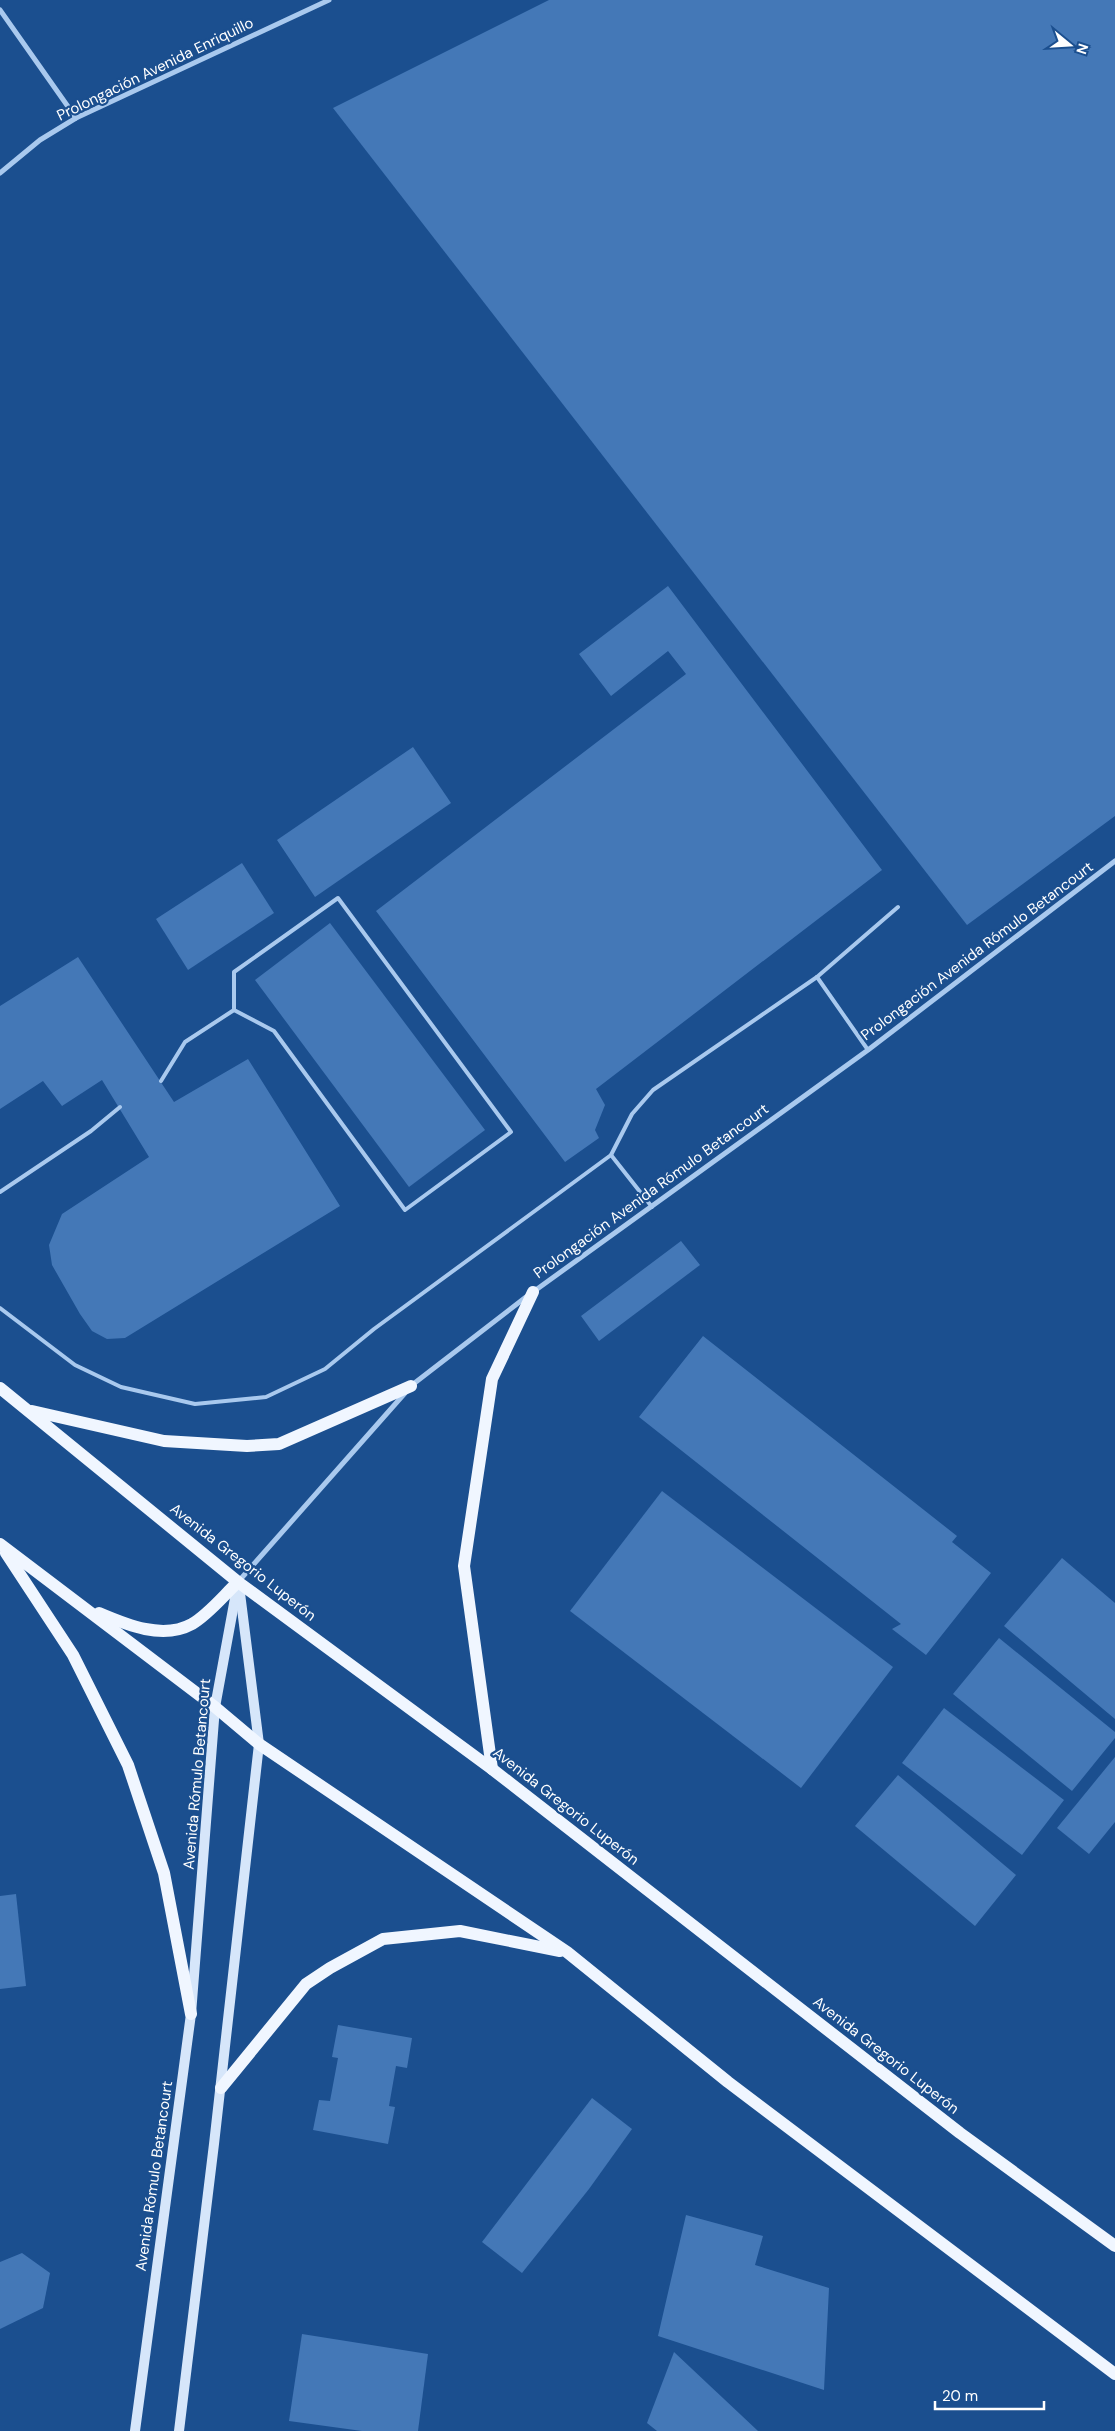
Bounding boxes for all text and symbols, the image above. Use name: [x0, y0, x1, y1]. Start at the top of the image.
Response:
street label: Prolongación Avenida Enriquillo: [53, 13, 257, 125]
north arrow: [1045, 20, 1095, 70]
text: N: [1072, 41, 1093, 57]
street label: Prolongación Avenida Rómulo Betancourt: [857, 857, 1097, 1045]
street label: Prolongación Avenida Rómulo Betancourt: [529, 1099, 773, 1283]
street label: Avenida Gregorio Luperón: [166, 1499, 320, 1625]
street label: Avenida Rómulo Betancourt: [179, 1677, 215, 1871]
street label: Avenida Gregorio Luperón: [489, 1743, 643, 1869]
street label: Avenida Gregorio Luperón: [809, 1992, 963, 2118]
street label: Avenida Rómulo Betancourt: [131, 2079, 177, 2272]
scale bar: [935, 2378, 1044, 2410]
text: 20 m: [942, 2386, 978, 2406]

